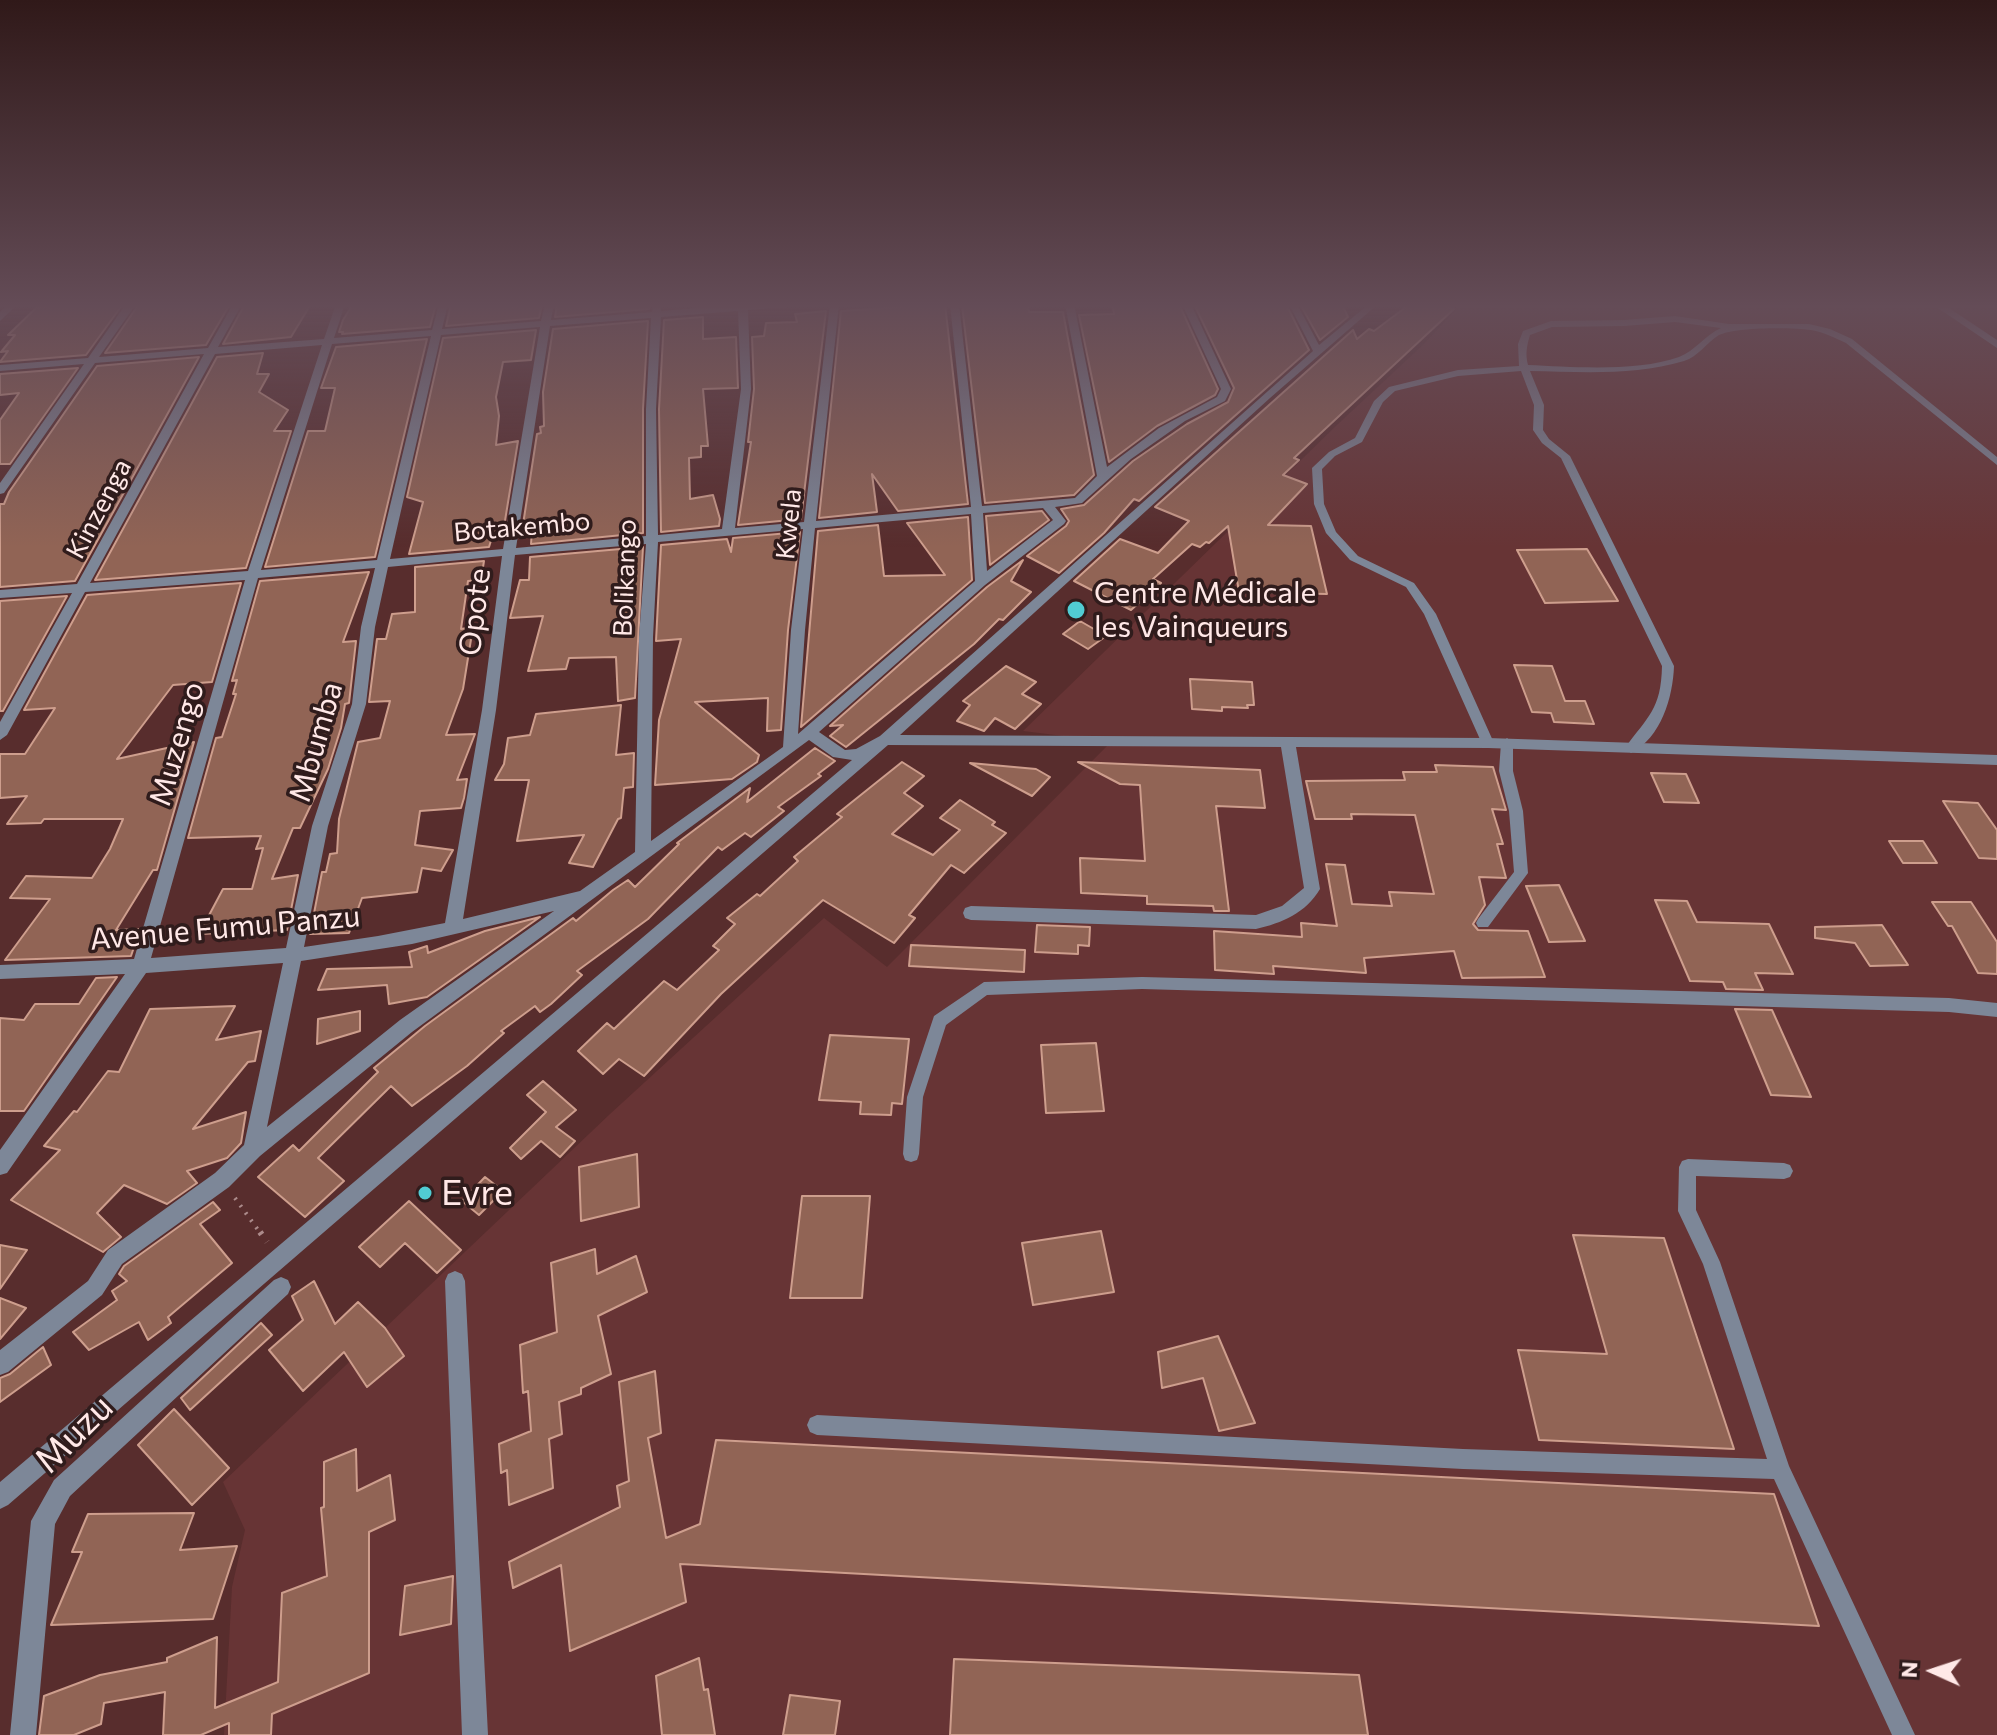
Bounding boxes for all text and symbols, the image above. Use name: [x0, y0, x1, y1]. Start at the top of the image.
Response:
street label: Kinzenga: [60, 454, 138, 564]
street label: Kwela: [770, 487, 808, 561]
street label: Botakembo: [452, 505, 592, 549]
street label: Bolikango: [607, 519, 643, 637]
street label: Opote: [452, 566, 498, 658]
place label: Centre Médicale les Vainqueurs: [1094, 575, 1316, 646]
marker: Centre Médicale les Vainqueurs: [1065, 599, 1087, 621]
street label: Muzengo: [142, 678, 212, 810]
street label: Mbumba: [282, 678, 350, 806]
street label: Avenue Fumu Panzu: [88, 898, 362, 958]
place label: Evre: [441, 1171, 513, 1215]
marker: Evre: [416, 1184, 434, 1202]
street label: Muzu: [26, 1386, 122, 1482]
north arrow: [1893, 1631, 1973, 1711]
text: N: [1895, 1661, 1922, 1679]

